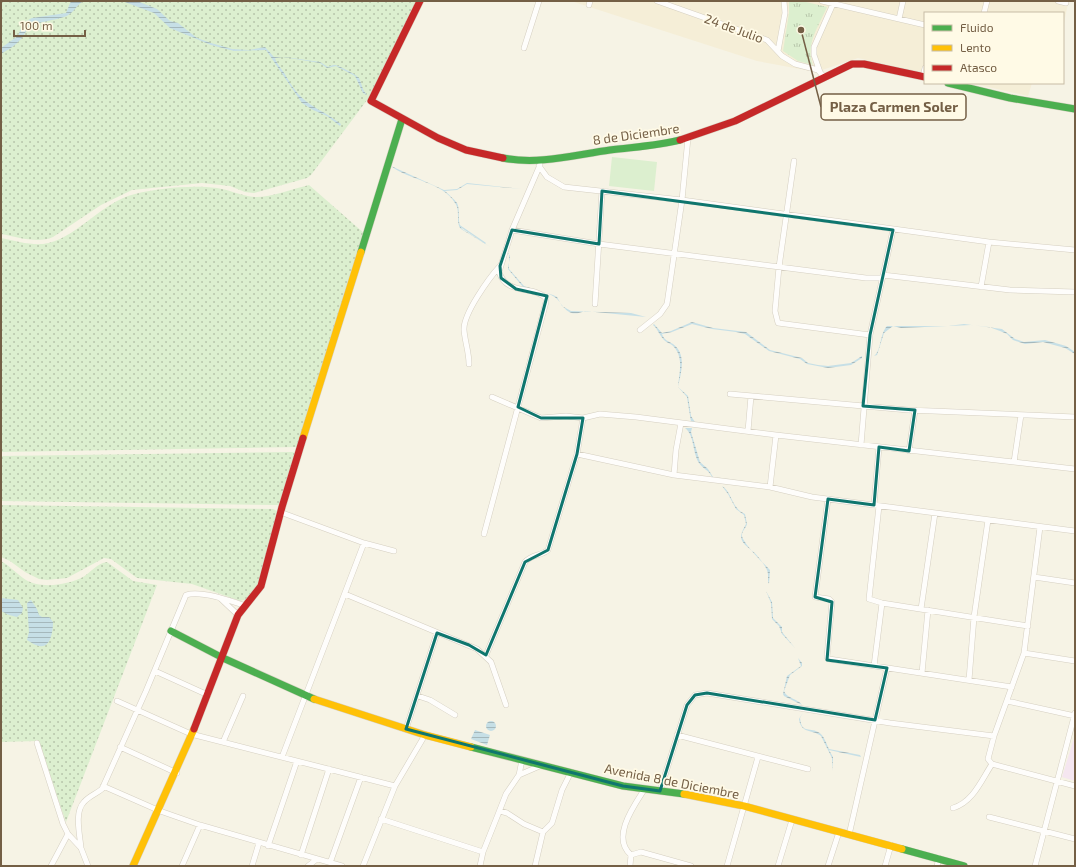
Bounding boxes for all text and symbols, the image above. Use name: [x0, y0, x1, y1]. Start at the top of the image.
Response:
street label: 24 de Julio: [702, 10, 766, 46]
scale bar: [14, 12, 85, 38]
legend: [924, 12, 1064, 84]
text: 100 m: [20, 18, 52, 32]
text: Fluido: [960, 20, 994, 34]
text: Lento: [960, 40, 991, 54]
text: Atasco: [960, 60, 997, 74]
callout: Plaza Carmen Soler: [821, 94, 966, 120]
text: Plaza Carmen Soler: [830, 98, 958, 115]
street label: 8 de Diciembre: [592, 120, 680, 148]
street label: Avenida 8 de Diciembre: [603, 760, 741, 802]

